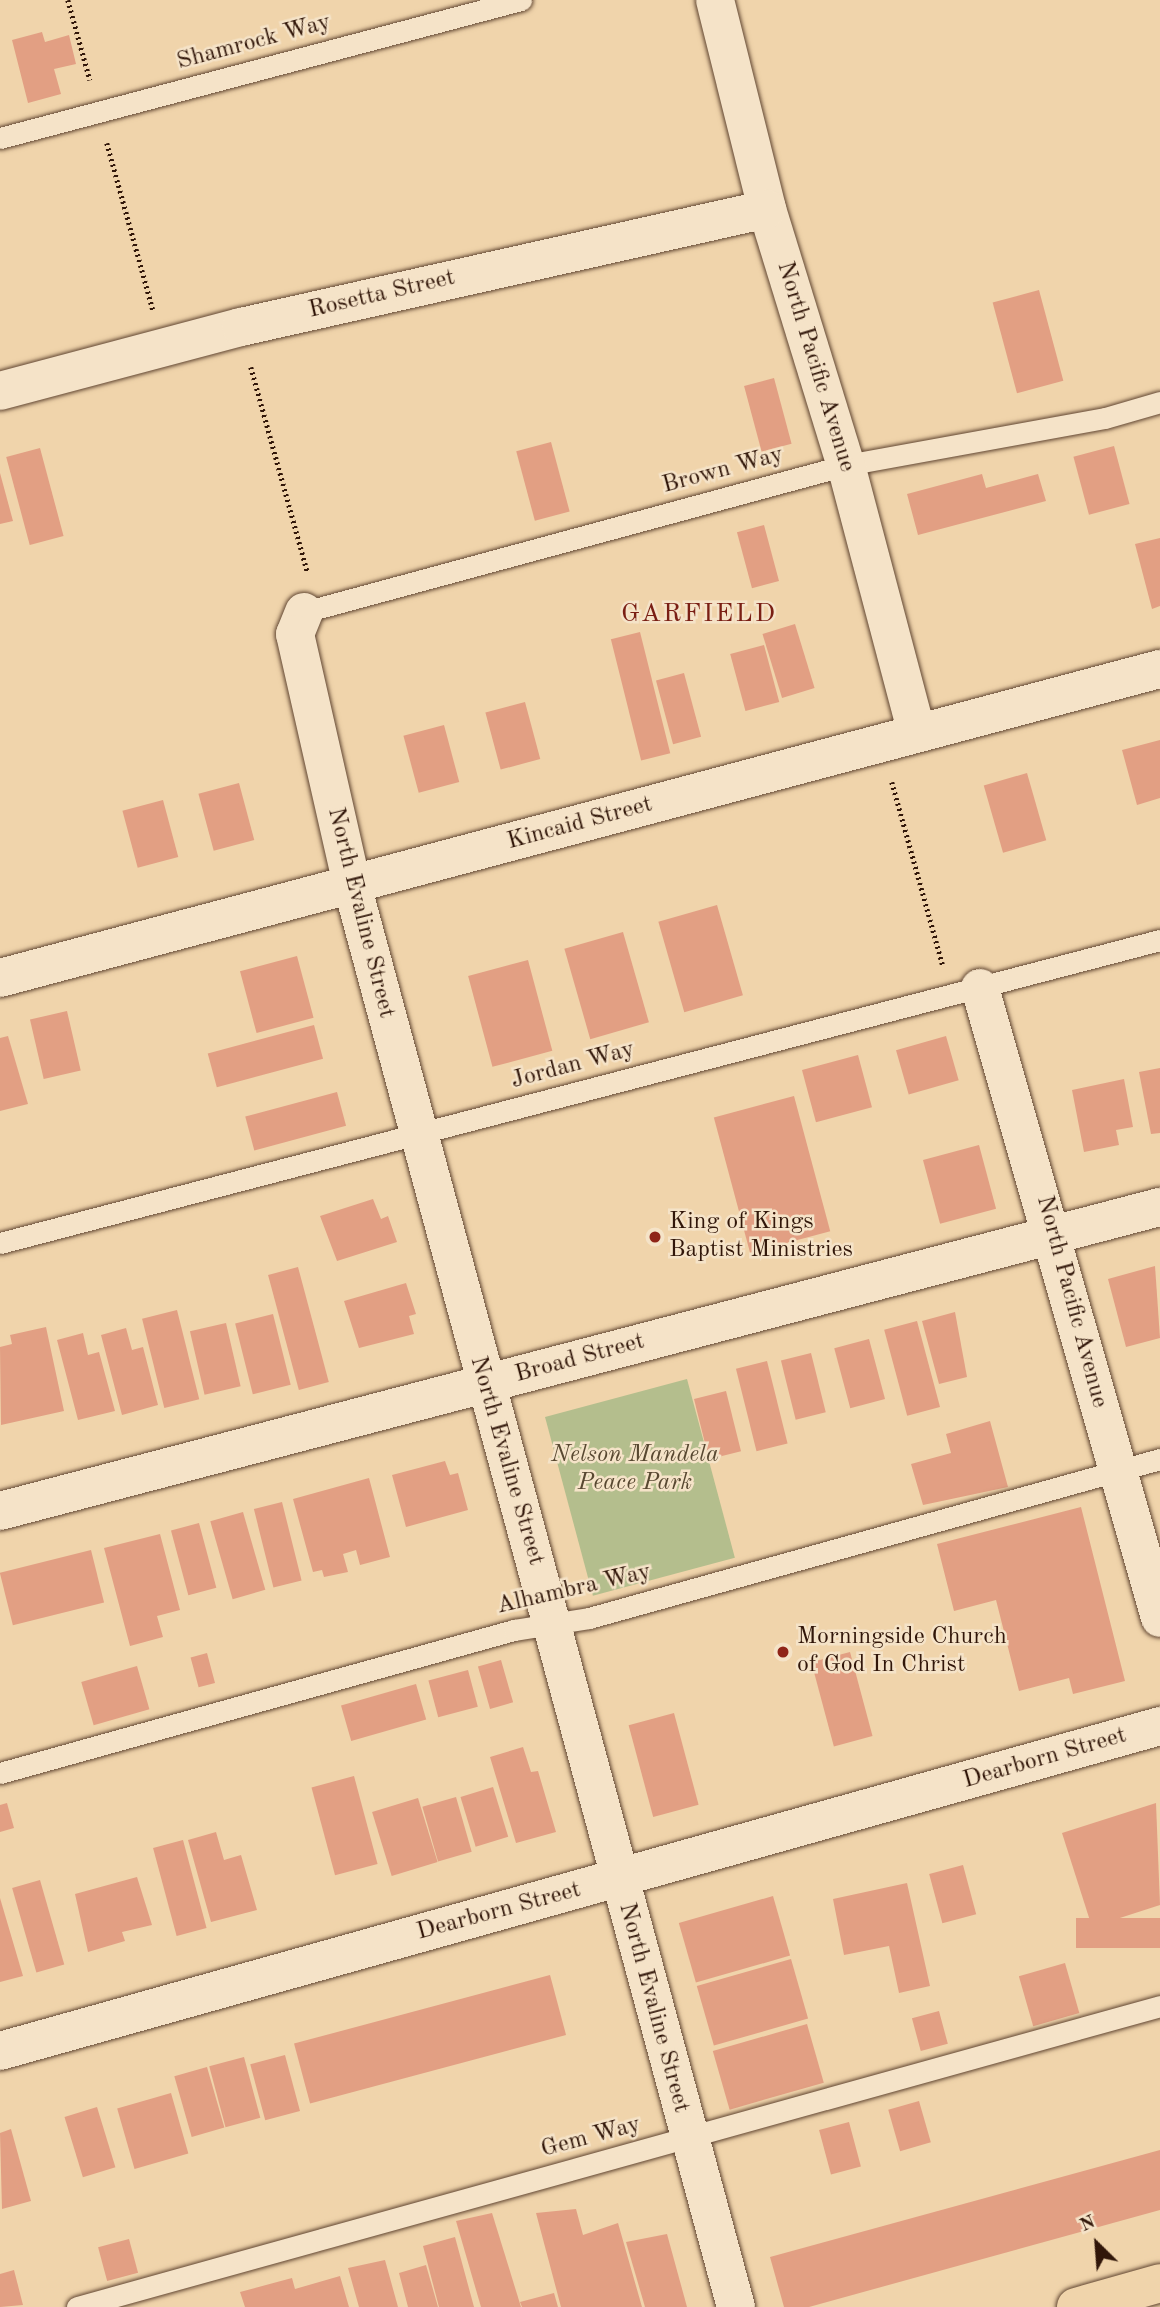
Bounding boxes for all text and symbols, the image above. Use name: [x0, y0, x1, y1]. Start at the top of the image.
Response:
street label: Shamrock Way: [174, 9, 334, 77]
street label: North Pacific Avenue: [769, 258, 861, 476]
street label: Rosetta Street: [306, 264, 458, 326]
street label: Brown Way: [659, 441, 787, 501]
district label: GARFIELD: [622, 599, 776, 631]
street label: Kincaid Street: [504, 791, 656, 857]
street label: North Evaline Street: [320, 805, 400, 1021]
street label: Jordan Way: [508, 1036, 638, 1096]
street label: North Pacific Avenue: [1029, 1193, 1113, 1411]
place label: King of Kings Baptist Ministries: [669, 1209, 853, 1265]
marker: King of Kings Baptist Ministries: [647, 1229, 663, 1245]
street label: Broad Street: [512, 1328, 648, 1390]
street label: North Evaline Street: [462, 1353, 550, 1569]
park label: Nelson Mandela Peace Park: [551, 1442, 719, 1498]
street label: Alhambra Way: [494, 1558, 654, 1622]
place label: Morningside Church of God In Christ: [797, 1624, 1007, 1680]
marker: Morningside Church of God In Christ: [775, 1644, 791, 1660]
street label: Dearborn Street: [960, 1722, 1130, 1796]
street label: Dearborn Street: [414, 1876, 584, 1948]
street label: North Evaline Street: [611, 1900, 695, 2116]
street label: Gem Way: [538, 2111, 644, 2165]
north arrow: [1062, 2209, 1132, 2279]
text: N: [1077, 2213, 1099, 2236]

